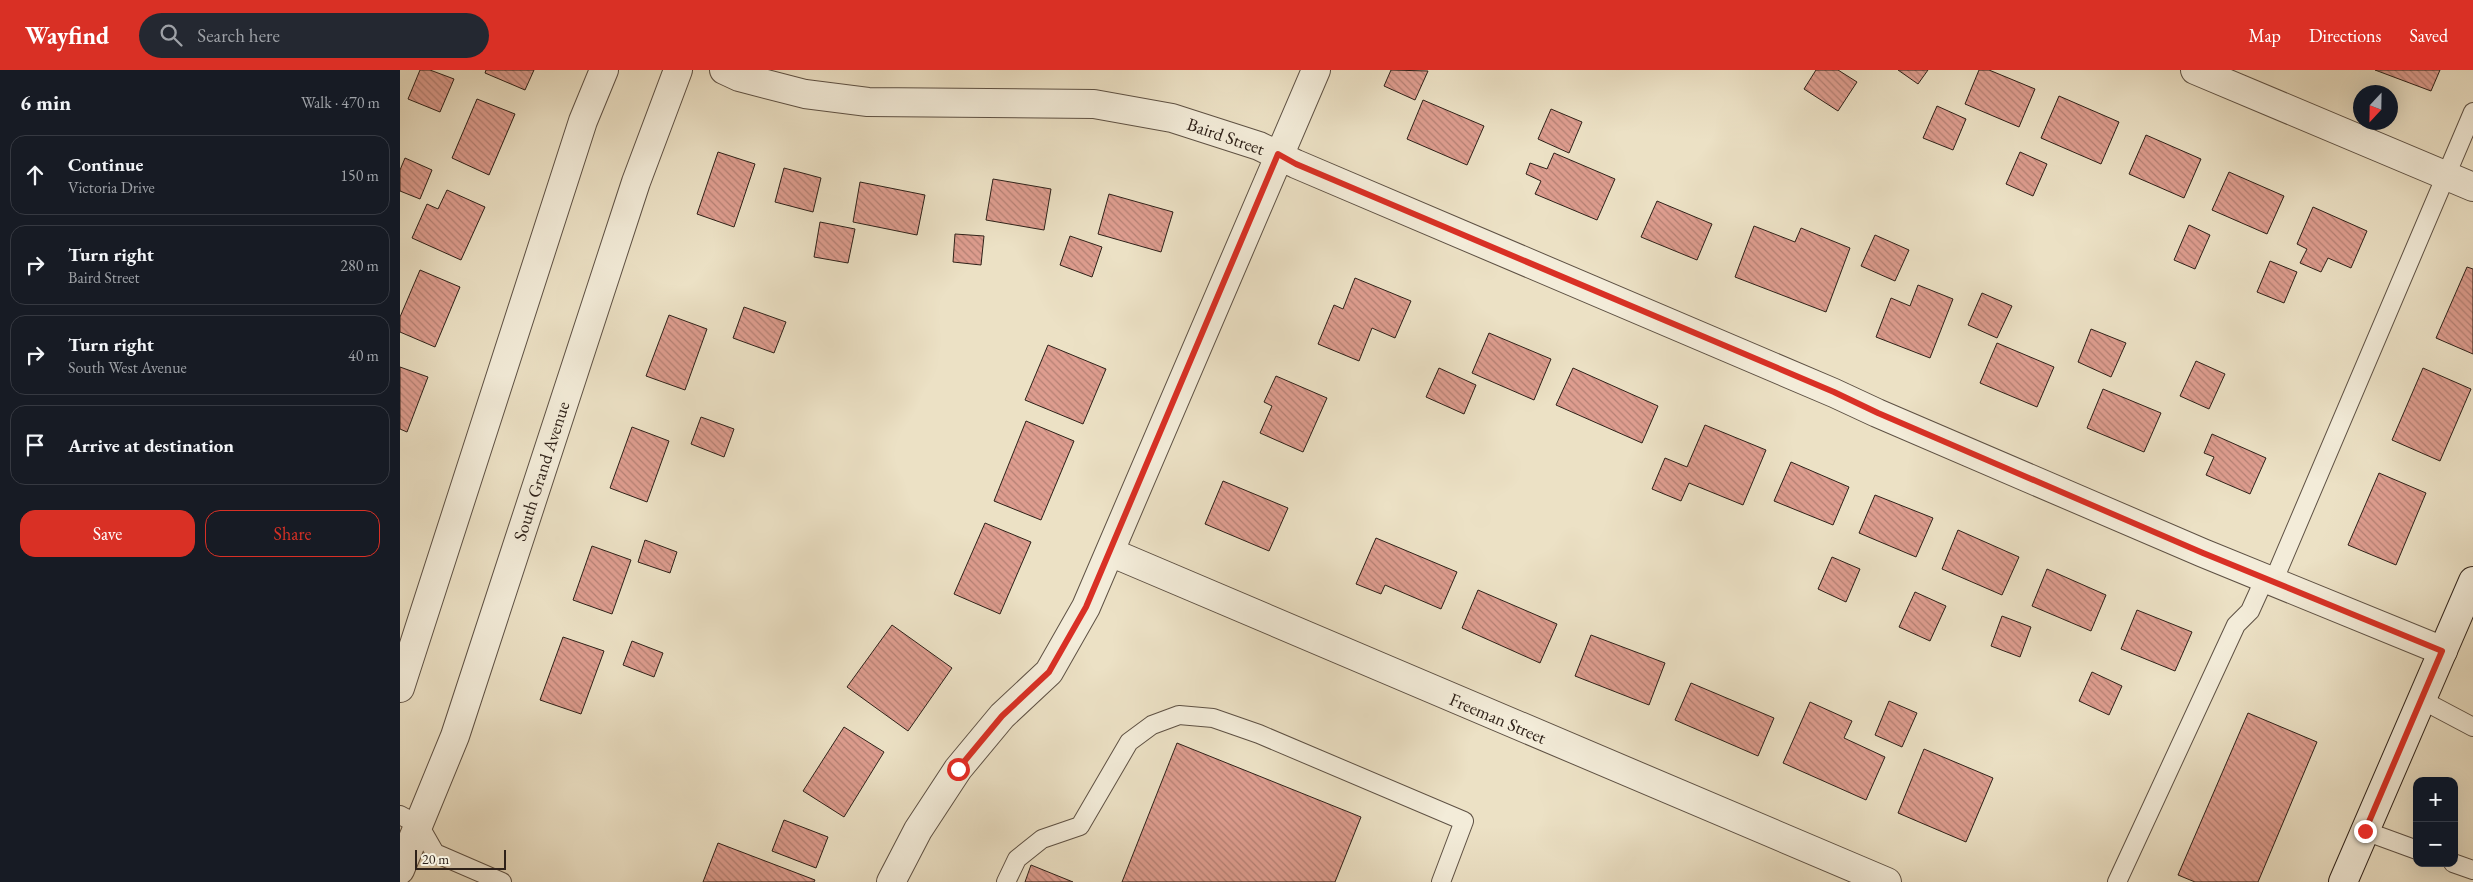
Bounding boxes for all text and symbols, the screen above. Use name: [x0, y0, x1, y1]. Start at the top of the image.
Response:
search box: [139, 13, 489, 58]
text: Wayfind: [25, 20, 109, 51]
icon: search: [157, 21, 185, 49]
text: Search here: [197, 23, 280, 48]
text: Map: [2249, 24, 2281, 47]
text: Directions: [2309, 24, 2381, 47]
text: Saved: [2409, 24, 2448, 47]
north arrow: [2353, 85, 2398, 130]
text: 6 min: [20, 89, 71, 116]
text: Walk · 470 m: [301, 92, 380, 113]
street label: Baird Street: [1184, 112, 1268, 160]
text: Continue: [68, 152, 143, 177]
icon: ahead: [21, 161, 49, 189]
text: 150 m: [340, 165, 379, 186]
text: Victoria Drive: [68, 177, 155, 198]
text: Turn right: [68, 242, 154, 267]
icon: right: [21, 251, 49, 279]
text: 280 m: [340, 255, 379, 276]
text: Baird Street: [68, 267, 140, 288]
text: Turn right: [68, 332, 154, 357]
icon: right: [21, 341, 49, 369]
text: 40 m: [348, 345, 379, 366]
text: South West Avenue: [68, 357, 187, 378]
street label: South Grand Avenue: [508, 398, 574, 544]
icon: arrive: [21, 431, 49, 459]
text: Arrive at destination: [68, 433, 234, 458]
button: Save: [20, 510, 195, 557]
button: Share: [205, 510, 380, 557]
street label: Freeman Street: [1446, 687, 1550, 749]
route start: [947, 758, 970, 781]
map controls: [2413, 777, 2458, 867]
button: +: [2413, 777, 2458, 822]
route end: [2354, 820, 2377, 843]
button: −: [2413, 822, 2458, 867]
scale bar: [415, 847, 506, 870]
text: 20 m: [422, 850, 449, 868]

